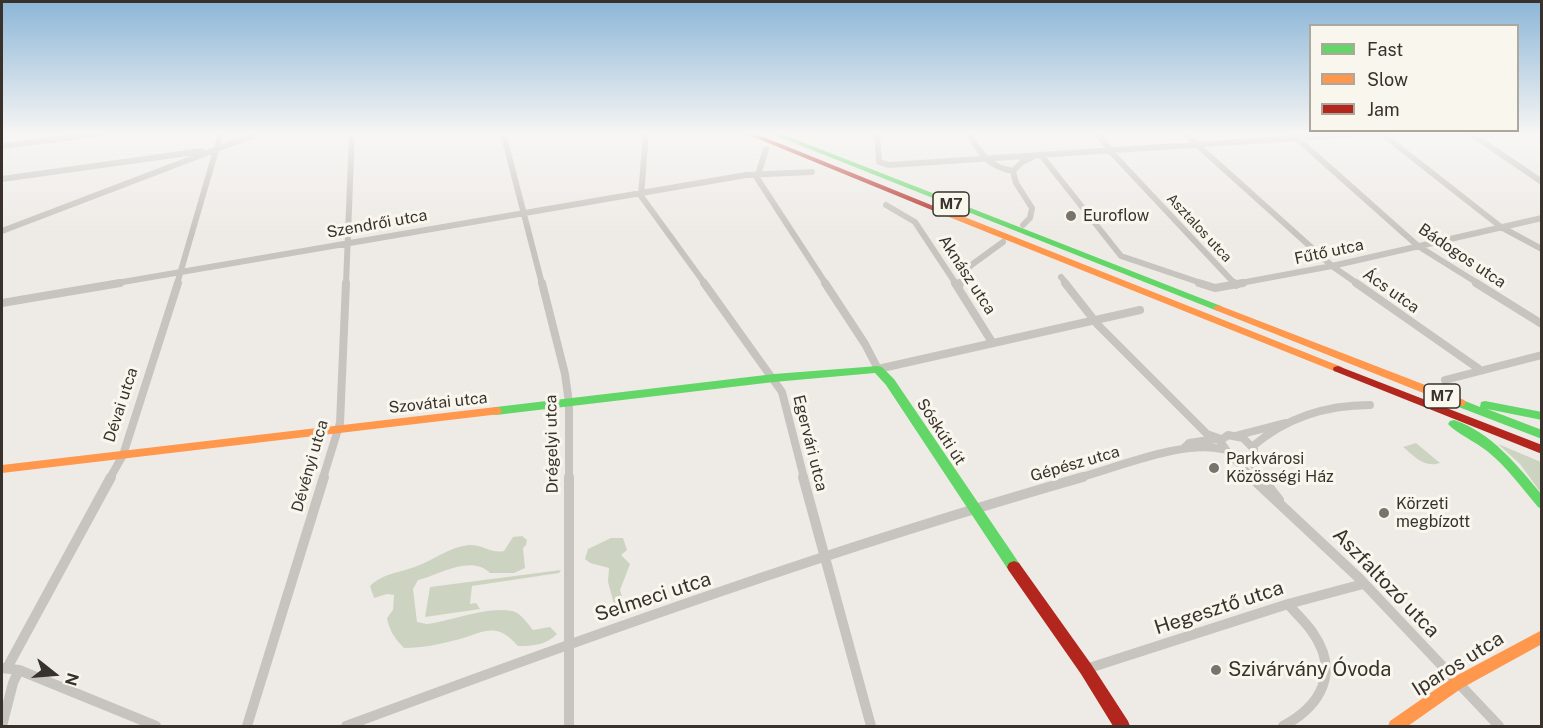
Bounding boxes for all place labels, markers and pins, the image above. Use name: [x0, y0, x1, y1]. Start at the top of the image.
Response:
place label: Euroflow: [1083, 206, 1149, 226]
marker: Euroflow: [1064, 209, 1078, 223]
place label: Parkvárosi Közösségi Ház: [1226, 449, 1334, 487]
marker: Parkvárosi Közösségi Ház: [1207, 461, 1221, 475]
place label: Körzeti megbízott: [1396, 494, 1470, 532]
marker: Körzeti megbízott: [1377, 506, 1391, 520]
place label: Szivárvány Óvoda: [1228, 658, 1391, 682]
marker: Szivárvány Óvoda: [1209, 663, 1223, 677]

